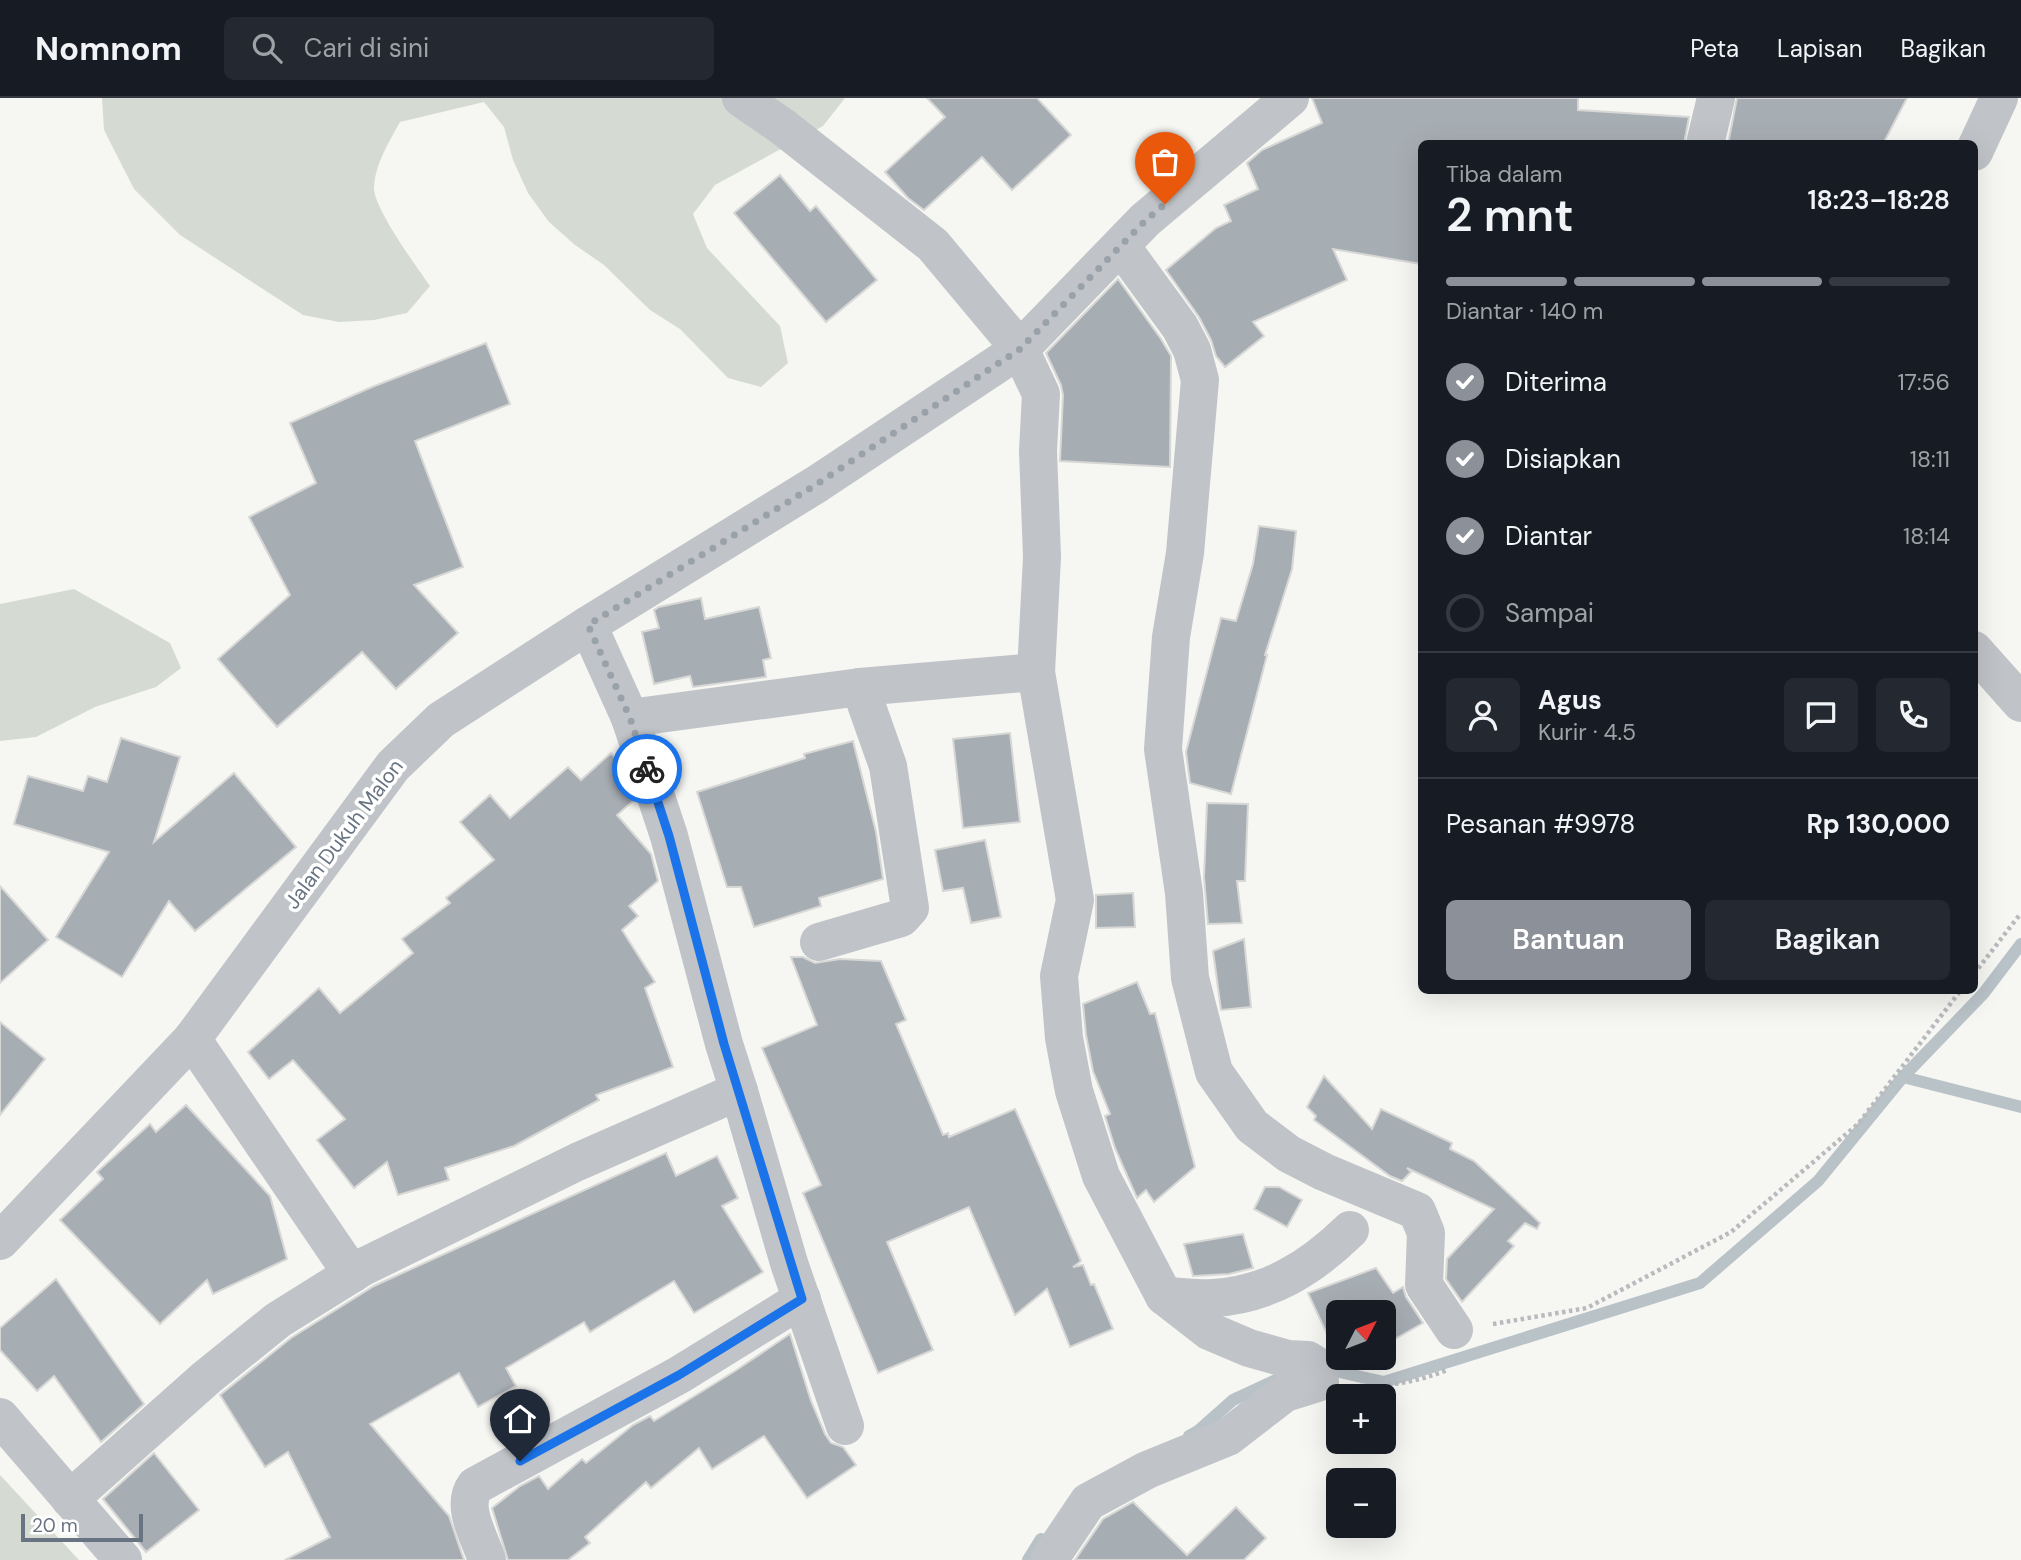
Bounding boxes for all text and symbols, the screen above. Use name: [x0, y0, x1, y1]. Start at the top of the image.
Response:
search box: [224, 17, 714, 80]
text: Nomnom: [35, 27, 182, 70]
icon: search: [248, 29, 286, 67]
text: Cari di sini: [304, 31, 429, 65]
text: Peta: [1690, 33, 1739, 64]
text: Lapisan: [1777, 33, 1862, 64]
text: Bagikan: [1900, 33, 1986, 64]
pin: [1135, 132, 1195, 204]
icon: bag: [1146, 143, 1184, 181]
text: Tiba dalam: [1446, 159, 1563, 189]
text: 18:23–18:28: [1808, 183, 1950, 217]
text: 2 mnt: [1446, 185, 1574, 245]
text: Diantar · 140 m: [1446, 296, 1603, 326]
icon: check: [1446, 363, 1484, 401]
text: Diterima: [1505, 365, 1607, 399]
text: 17:56: [1897, 367, 1950, 397]
icon: check: [1446, 440, 1484, 478]
text: Disiapkan: [1505, 442, 1621, 476]
text: 18:11: [1910, 444, 1950, 474]
icon: check: [1446, 517, 1484, 555]
text: Diantar: [1505, 519, 1592, 553]
text: 18:14: [1903, 521, 1950, 551]
text: Sampai: [1505, 596, 1594, 630]
button: person: [1446, 678, 1520, 752]
button: chat: [1784, 678, 1858, 752]
button: phone: [1876, 678, 1950, 752]
text: Agus: [1538, 683, 1602, 717]
text: Kurir · 4.5: [1538, 717, 1636, 747]
courier: [612, 734, 682, 804]
icon: bike: [628, 750, 666, 788]
street label: Jalan Dukuh Malon: [278, 753, 410, 915]
text: Pesanan #9978: [1446, 807, 1635, 841]
text: Rp 130,000: [1806, 807, 1950, 841]
button: Bantuan: [1446, 900, 1691, 980]
button: Bagikan: [1705, 900, 1950, 980]
north arrow: [1326, 1300, 1396, 1370]
map controls: [1326, 1300, 1396, 1538]
button: +: [1326, 1384, 1396, 1454]
pin: [490, 1389, 550, 1461]
icon: home: [501, 1400, 539, 1438]
button: −: [1326, 1468, 1396, 1538]
scale bar: [21, 1511, 144, 1543]
text: 20 m: [32, 1513, 78, 1538]

